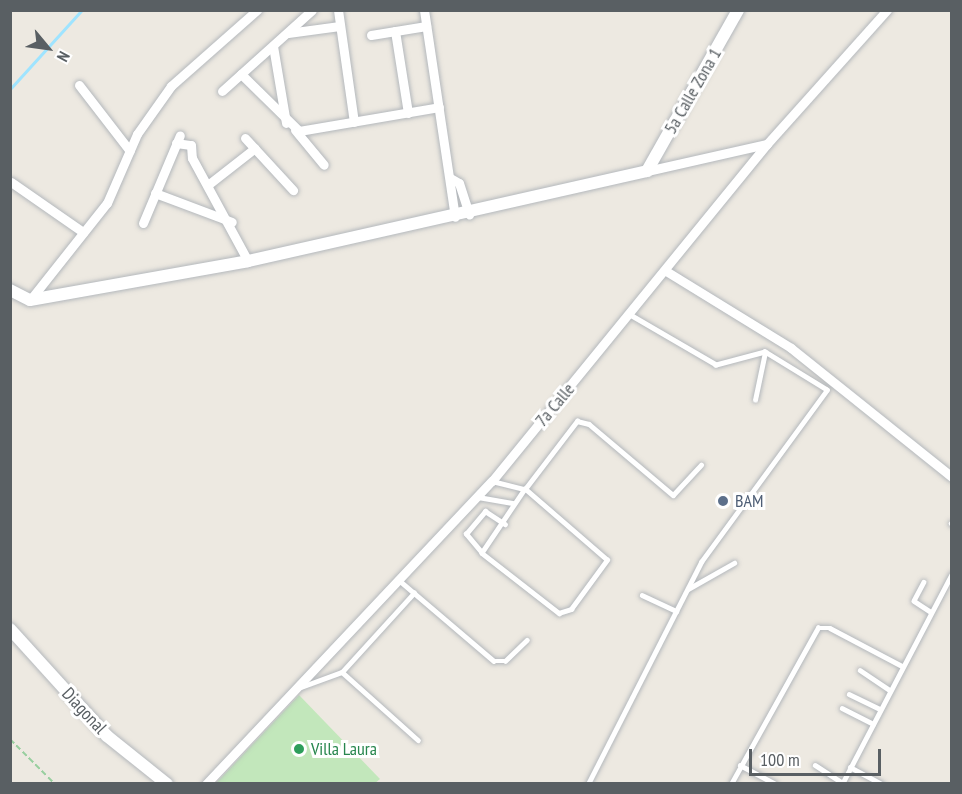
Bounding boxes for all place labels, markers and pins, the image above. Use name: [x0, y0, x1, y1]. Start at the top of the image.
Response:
place label: BAM: [735, 490, 763, 512]
marker: BAM: [716, 494, 730, 508]
place label: Villa Laura: [311, 738, 377, 760]
marker: Villa Laura: [292, 742, 306, 756]

